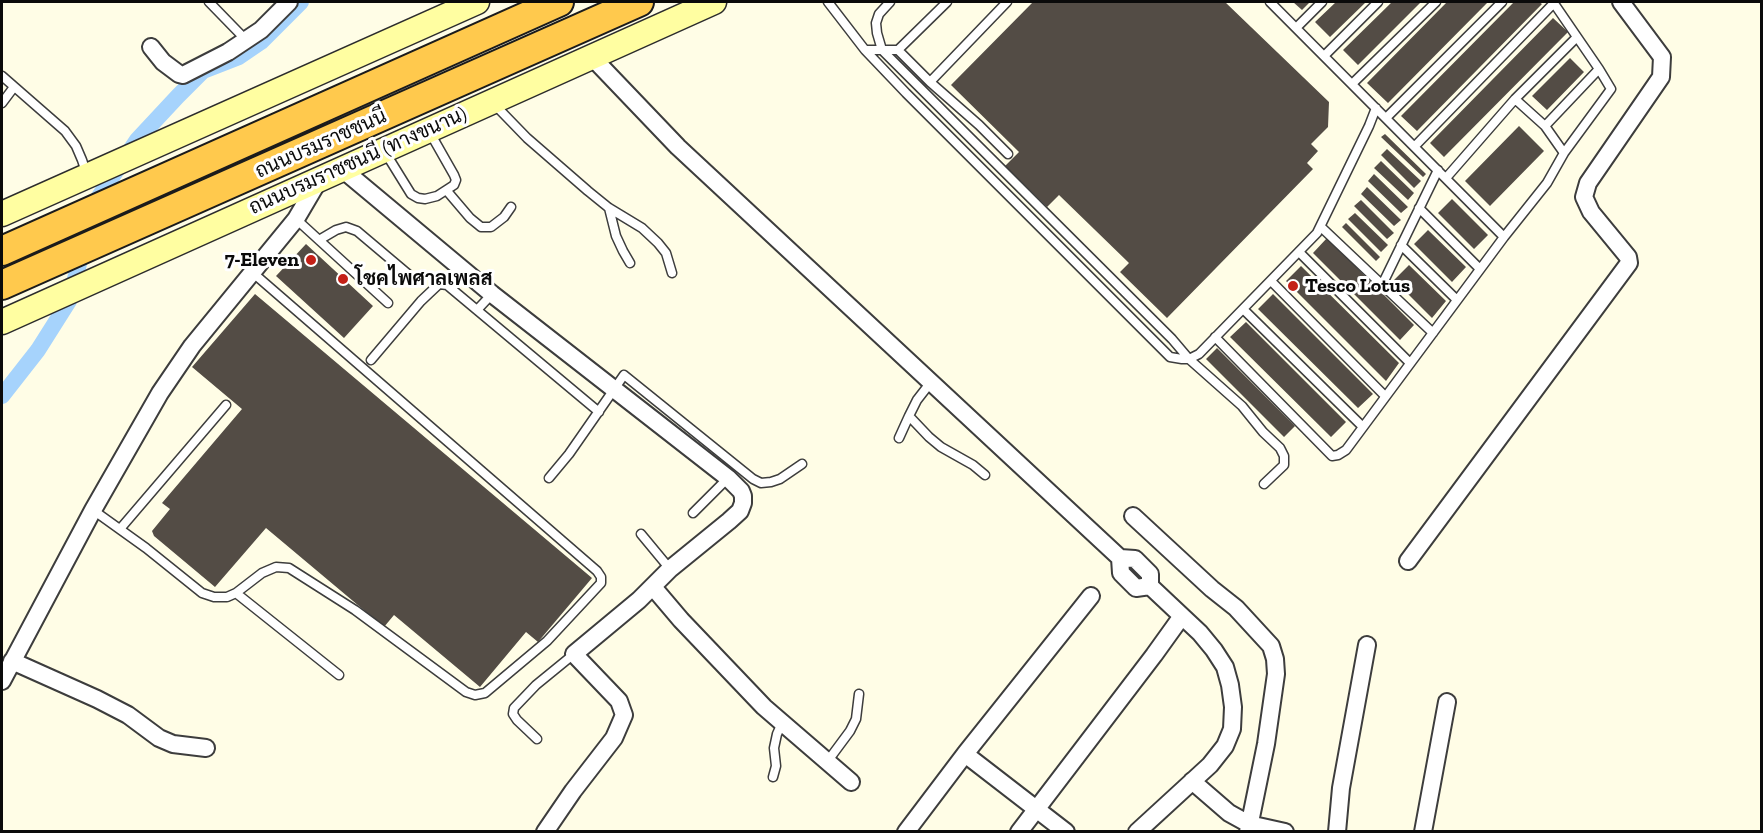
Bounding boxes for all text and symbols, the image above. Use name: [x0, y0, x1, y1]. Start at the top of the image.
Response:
street label: ถนนบรมราชชนนี (ทางขนาน): [246, 102, 470, 220]
street label: ถนนบรมราชชนนี: [252, 104, 390, 184]
place label: 7-Eleven: [225, 248, 299, 272]
marker: 7-Eleven: [304, 253, 318, 267]
place label: โชคไพศาลเพลส: [355, 267, 492, 291]
marker: โชคไพศาลเพลส: [336, 272, 350, 286]
place label: Tesco Lotus: [1305, 274, 1410, 298]
marker: Tesco Lotus: [1286, 279, 1300, 293]

